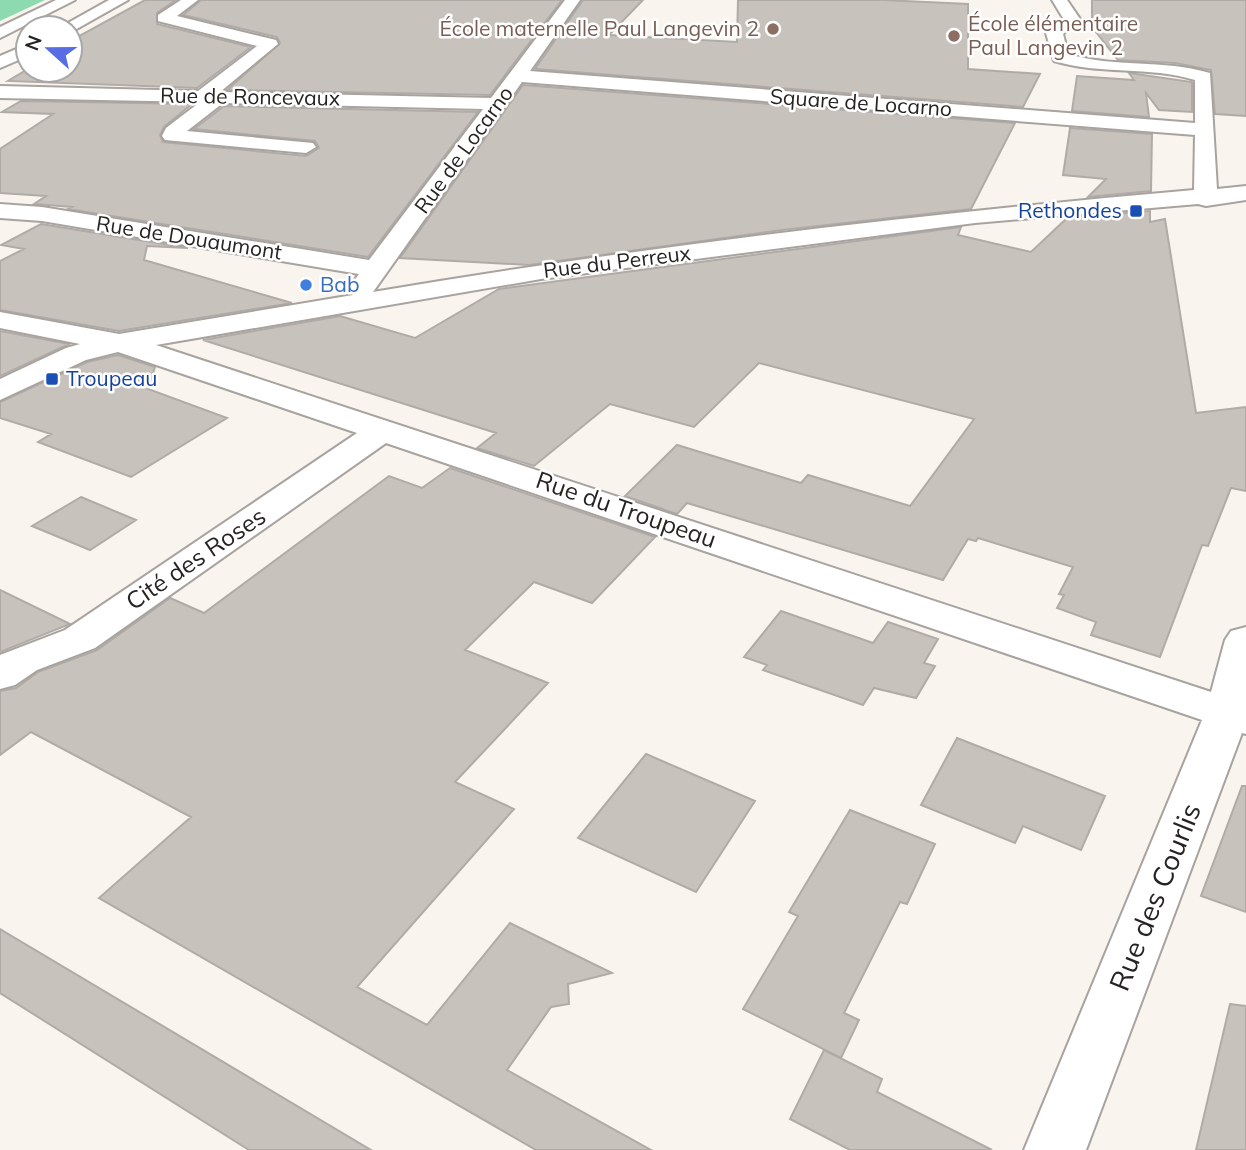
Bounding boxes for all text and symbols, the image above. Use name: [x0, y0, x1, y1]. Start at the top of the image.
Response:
place label: École élémentaire Paul Langevin 2: [968, 10, 1138, 60]
north arrow: [14, 14, 84, 84]
place label: École maternelle Paul Langevin 2: [439, 15, 759, 41]
marker: École maternelle Paul Langevin 2: [765, 21, 781, 37]
marker: École élémentaire Paul Langevin 2: [946, 28, 962, 44]
text: N: [19, 32, 47, 54]
street label: Rue de Roncevaux: [160, 81, 340, 111]
street label: Rue de Locarno: [408, 81, 518, 218]
street label: Square de Locarno: [769, 83, 953, 121]
place label: Rethondes: [1018, 197, 1122, 223]
marker: Rethondes: [1128, 203, 1144, 219]
street label: Rue de Douaumont: [94, 209, 284, 265]
street label: Rue du Perreux: [542, 239, 692, 283]
place label: Bab: [320, 271, 359, 297]
marker: Bab: [298, 277, 314, 293]
place label: Troupeau: [66, 365, 157, 391]
marker: Troupeau: [44, 371, 60, 387]
street label: Rue du Troupeau: [532, 464, 720, 554]
street label: Cité des Roses: [120, 500, 271, 616]
street label: Rue des Courlis: [1101, 798, 1208, 996]

